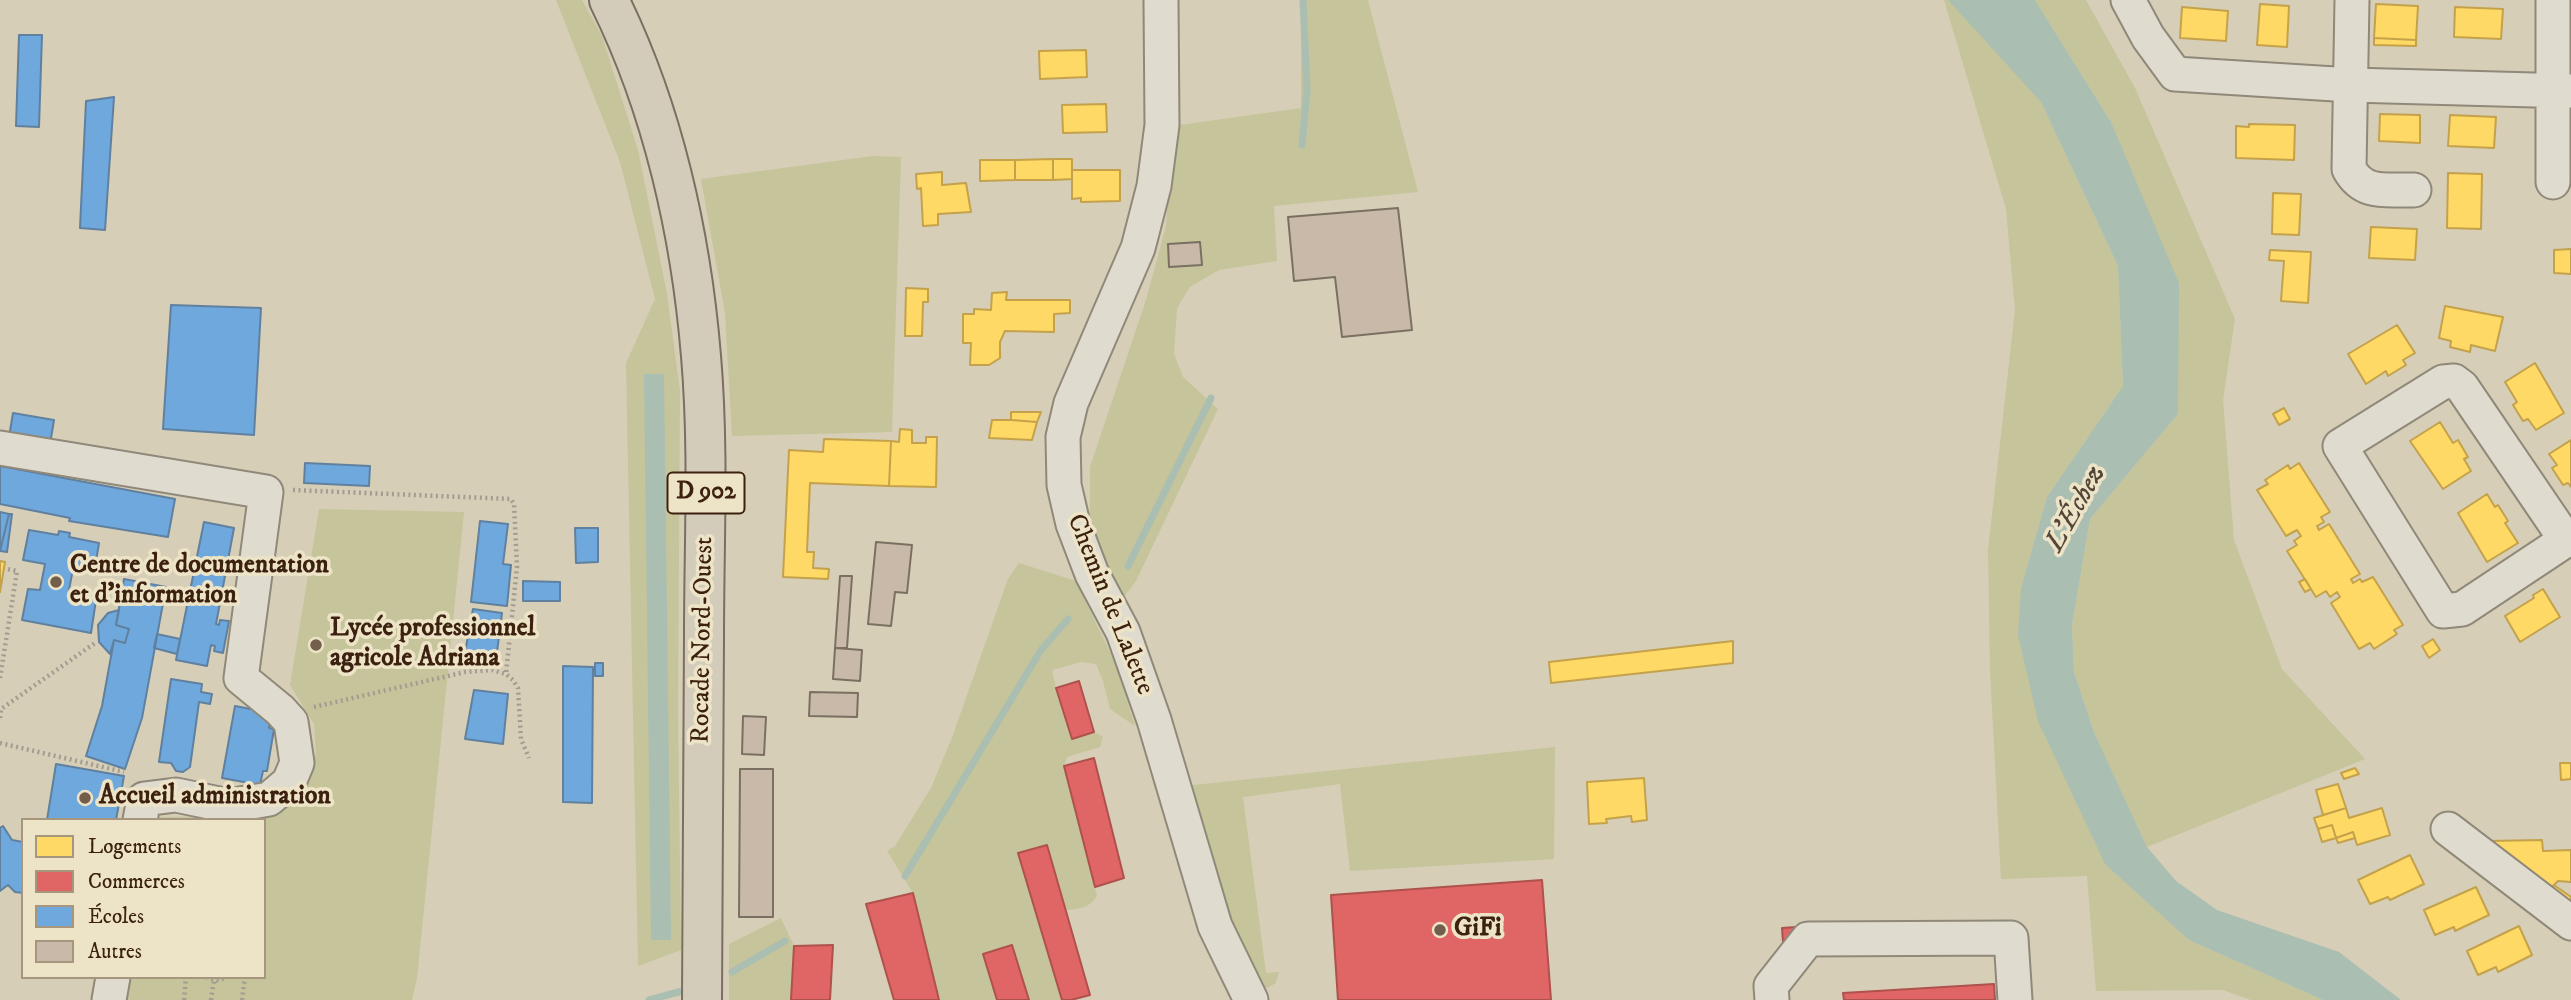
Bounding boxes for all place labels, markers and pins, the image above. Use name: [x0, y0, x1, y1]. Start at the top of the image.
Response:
place label: Centre de documentation et d’information: [70, 551, 329, 612]
marker: Centre de documentation et d’information: [48, 574, 64, 590]
place label: Lycée professionnel agricole Adriana: [330, 614, 535, 676]
marker: Lycée professionnel agricole Adriana: [308, 637, 324, 653]
place label: Accueil administration: [99, 782, 331, 814]
marker: Accueil administration: [77, 790, 93, 806]
place label: GiFi: [1454, 914, 1502, 946]
marker: GiFi: [1432, 922, 1448, 938]

